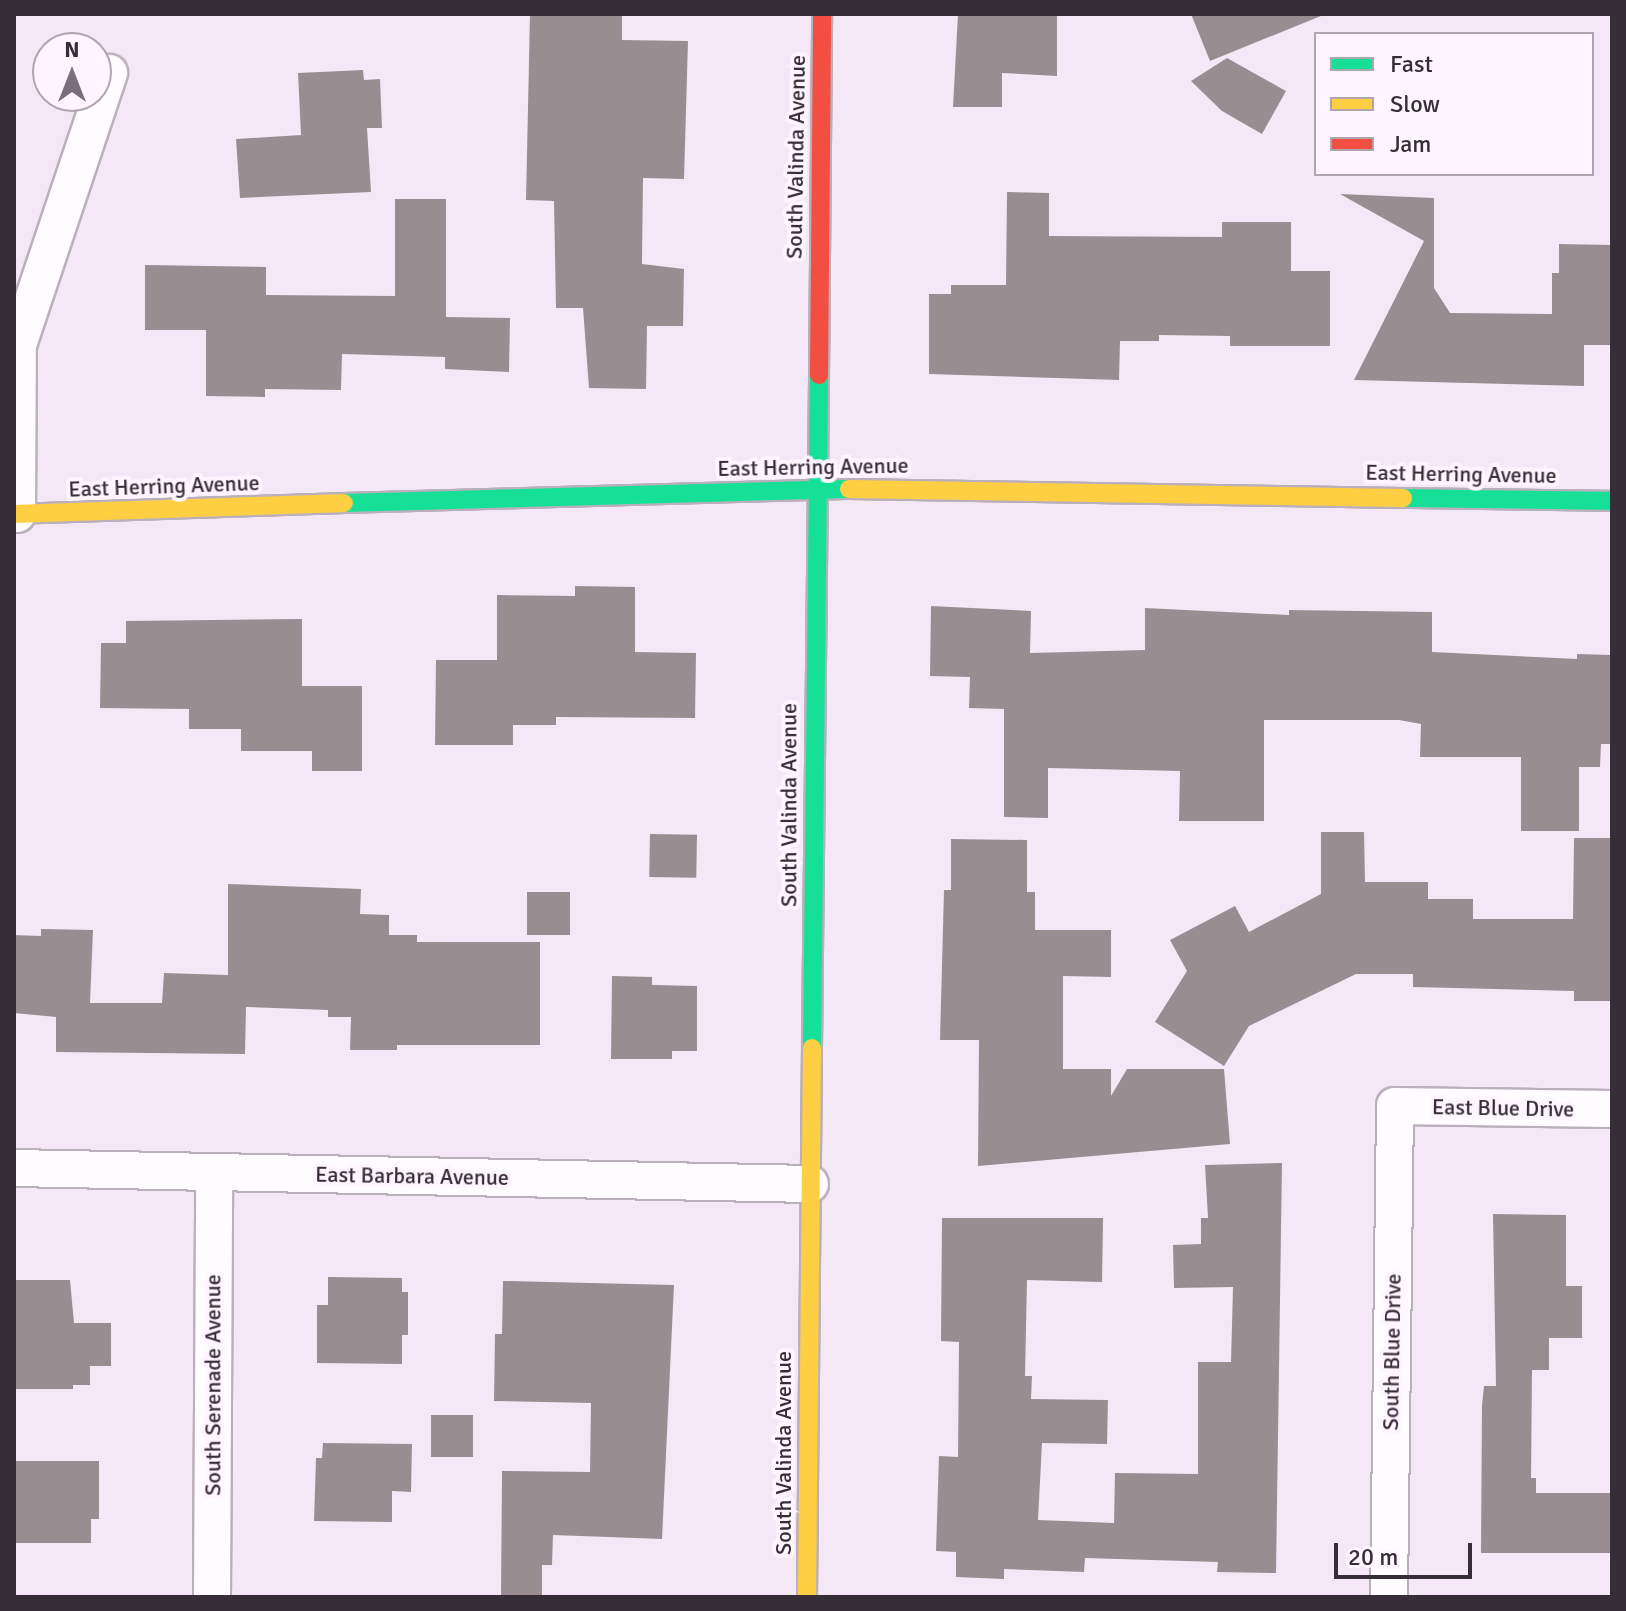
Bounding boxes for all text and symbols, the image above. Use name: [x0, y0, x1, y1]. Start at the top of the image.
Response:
north arrow: [32, 32, 112, 112]
legend: [1314, 32, 1594, 176]
text: N: [64, 36, 80, 63]
text: Fast: [1390, 49, 1433, 79]
street label: South Valinda Avenue: [781, 55, 811, 259]
text: Slow: [1390, 89, 1440, 119]
text: Jam: [1390, 129, 1431, 159]
street label: East Herring Avenue: [717, 452, 909, 482]
street label: East Herring Avenue: [1365, 459, 1557, 489]
street label: East Herring Avenue: [68, 469, 260, 503]
street label: South Valinda Avenue: [776, 703, 802, 907]
street label: East Blue Drive: [1432, 1094, 1574, 1122]
street label: East Barbara Avenue: [315, 1161, 509, 1191]
street label: South Blue Drive: [1377, 1273, 1407, 1431]
street label: South Serenade Avenue: [200, 1274, 226, 1496]
street label: South Valinda Avenue: [771, 1351, 797, 1555]
scale bar: [1338, 1527, 1476, 1577]
text: 20 m: [1348, 1542, 1398, 1572]

